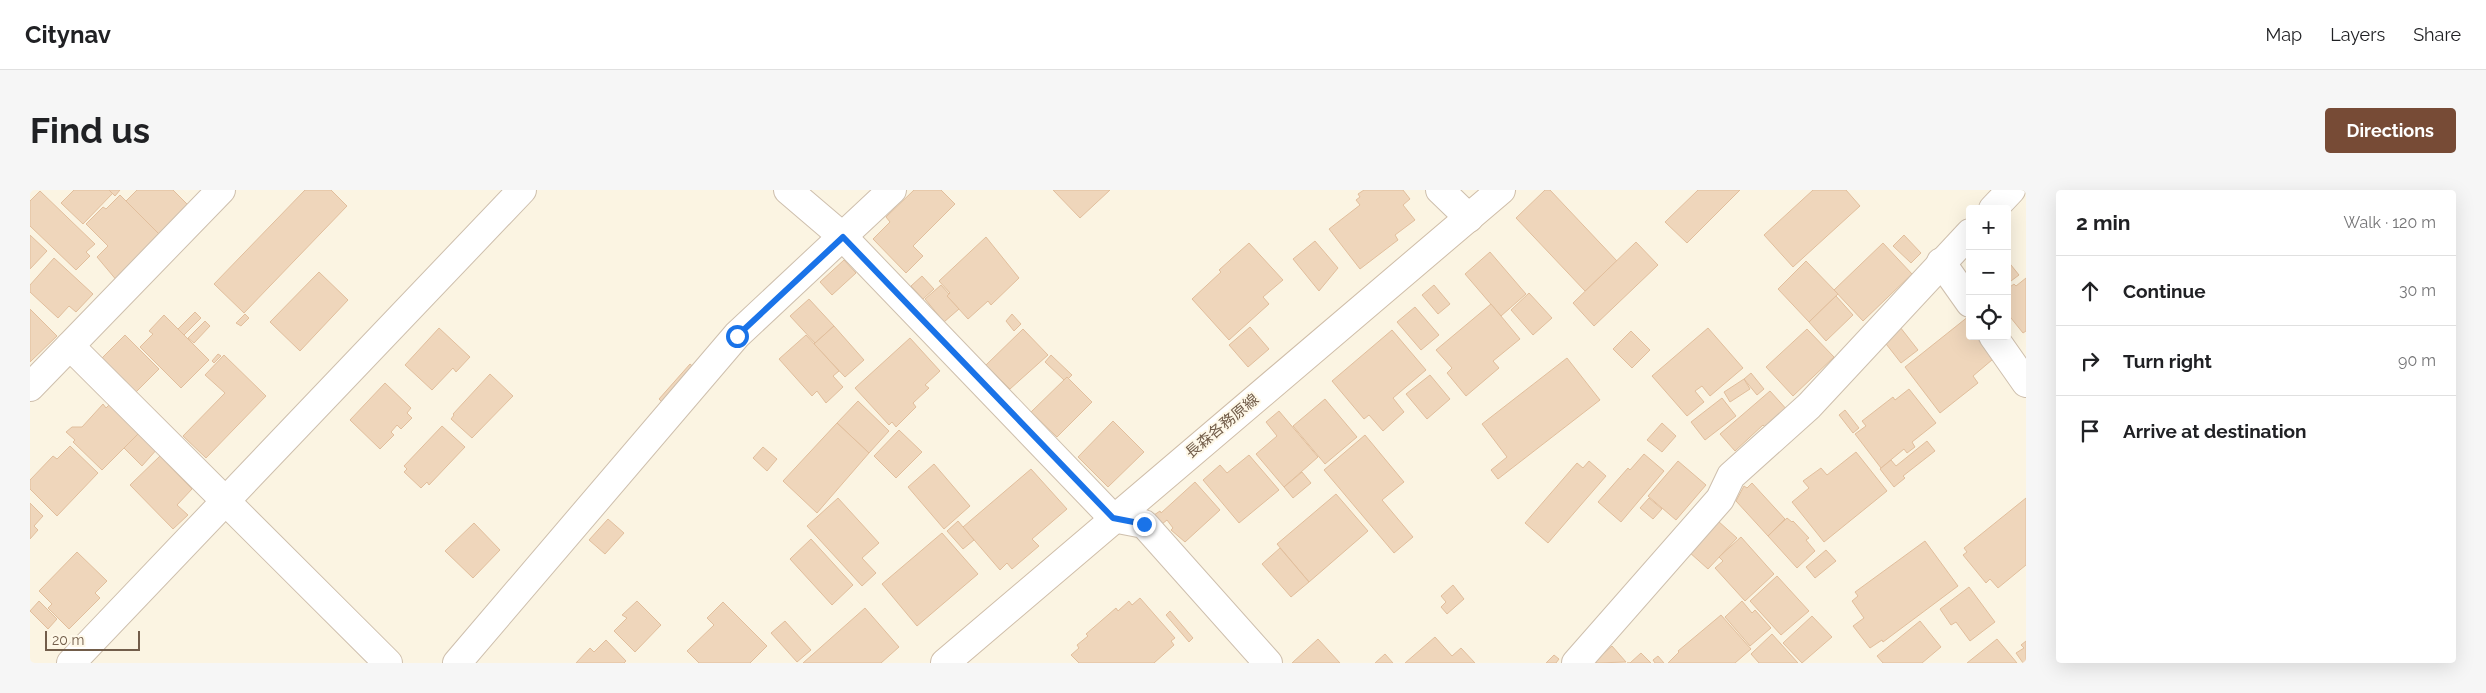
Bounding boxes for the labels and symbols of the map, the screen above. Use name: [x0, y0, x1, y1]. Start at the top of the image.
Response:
route start: [726, 325, 749, 348]
street label: 長森各務原線: [1182, 390, 1262, 462]
route end: [1133, 513, 1156, 536]
scale bar: [45, 628, 140, 651]

